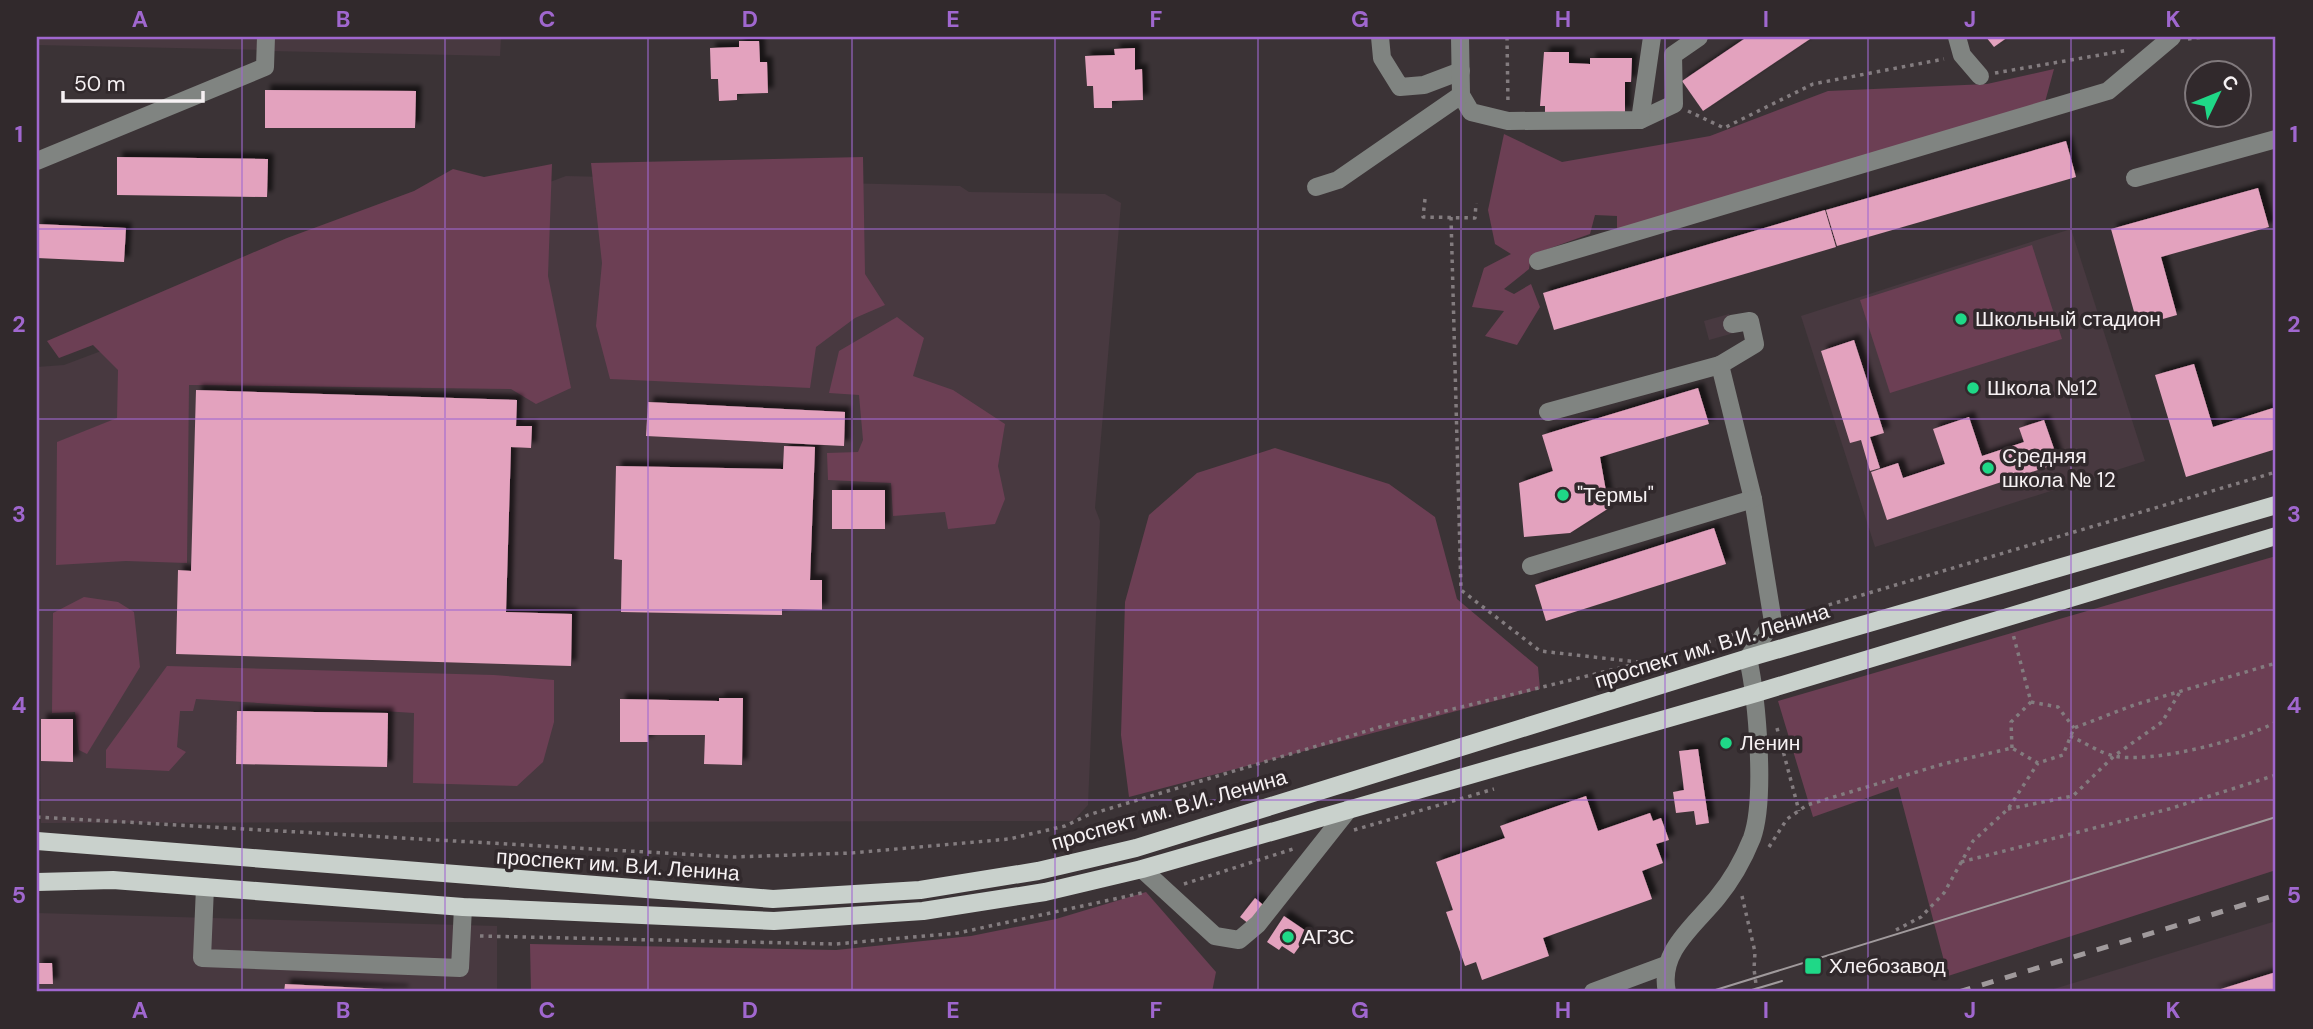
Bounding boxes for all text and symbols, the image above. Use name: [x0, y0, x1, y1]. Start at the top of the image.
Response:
text: A: [132, 4, 148, 34]
text: B: [336, 4, 350, 34]
text: C: [539, 4, 555, 34]
text: D: [742, 4, 758, 34]
text: E: [946, 4, 960, 34]
text: F: [1150, 4, 1163, 34]
text: G: [1351, 4, 1369, 34]
text: H: [1555, 4, 1571, 34]
text: I: [1763, 4, 1769, 34]
text: J: [1964, 4, 1976, 34]
text: K: [2165, 4, 2181, 34]
scale bar: [63, 60, 203, 104]
north arrow: [2184, 60, 2254, 130]
text: С: [2216, 69, 2244, 96]
text: 50 m: [74, 70, 125, 98]
text: 1: [15, 119, 23, 149]
text: 1: [2290, 119, 2298, 149]
place label: Школьный стадион: [1975, 305, 2161, 333]
text: 2: [12, 309, 26, 339]
text: 2: [2287, 309, 2301, 339]
marker: Школьный стадион: [1953, 311, 1969, 327]
place label: Школа №12: [1987, 374, 2098, 402]
marker: Школа №12: [1965, 380, 1981, 396]
place label: Средняя школа № 12: [2002, 442, 2116, 494]
marker: Средняя школа № 12: [1980, 460, 1996, 476]
place label: "Термы": [1577, 481, 1654, 509]
marker: "Термы": [1555, 487, 1571, 503]
text: 3: [12, 499, 26, 529]
text: 3: [2287, 499, 2301, 529]
street label: проспект им. В.И. Ленина: [1591, 597, 1833, 695]
text: 4: [12, 690, 27, 720]
text: 4: [2287, 690, 2302, 720]
place label: Ленин: [1740, 729, 1800, 757]
marker: Ленин: [1718, 735, 1734, 751]
street label: проспект им. В.И. Ленина: [1048, 763, 1290, 857]
street label: проспект им. В.И. Ленина: [495, 843, 741, 887]
text: 5: [12, 880, 26, 910]
text: 5: [2287, 880, 2301, 910]
place label: АГЗС: [1302, 923, 1355, 951]
marker: АГЗС: [1280, 929, 1296, 945]
place label: Хлебозавод: [1829, 952, 1946, 980]
marker: Хлебозавод: [1803, 956, 1823, 976]
text: A: [132, 995, 148, 1025]
text: B: [336, 995, 350, 1025]
text: C: [539, 995, 555, 1025]
text: D: [742, 995, 758, 1025]
text: E: [946, 995, 960, 1025]
text: F: [1150, 995, 1163, 1025]
text: G: [1351, 995, 1369, 1025]
text: H: [1555, 995, 1571, 1025]
text: I: [1763, 995, 1769, 1025]
text: J: [1964, 995, 1976, 1025]
text: K: [2165, 995, 2181, 1025]

